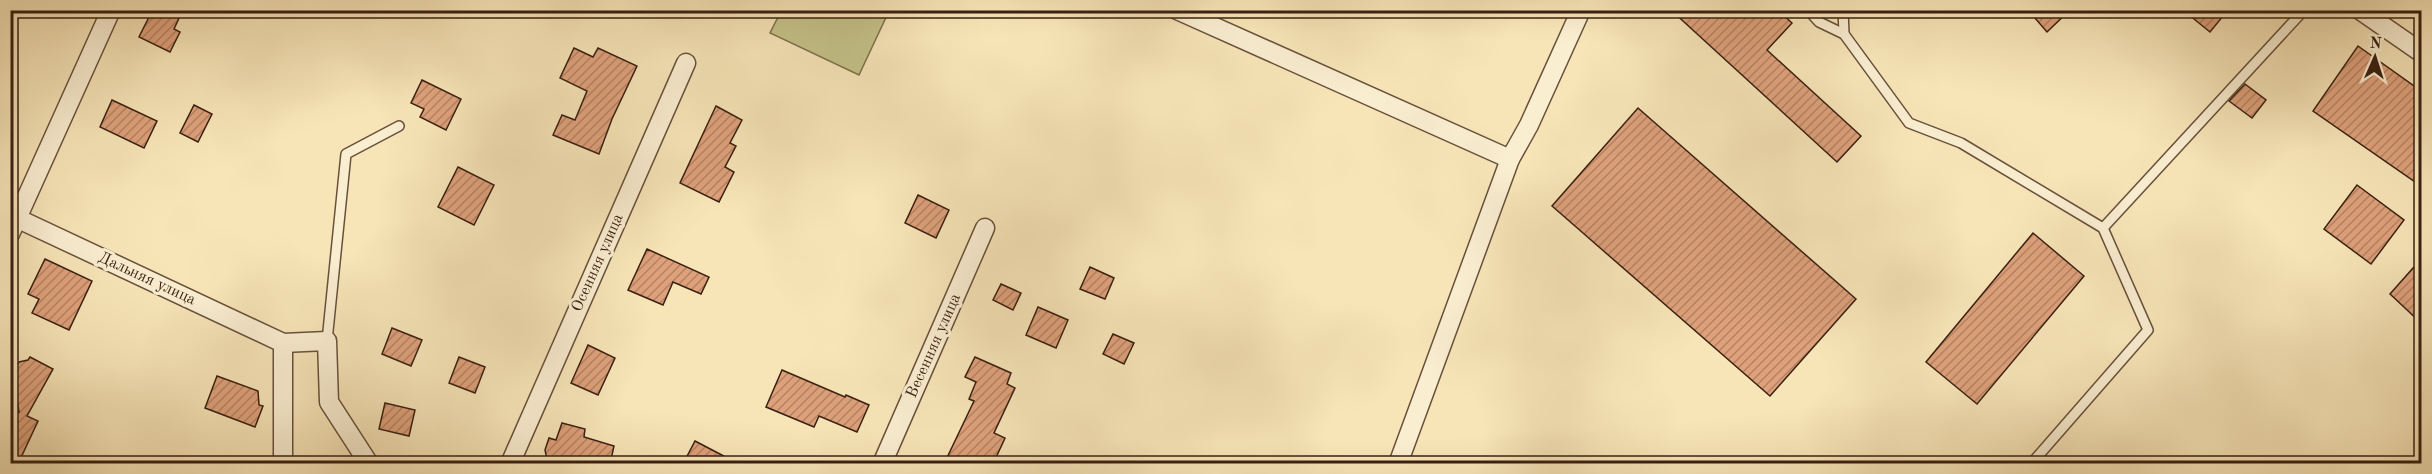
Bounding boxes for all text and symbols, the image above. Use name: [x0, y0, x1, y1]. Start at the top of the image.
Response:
north arrow: [2345, 27, 2405, 87]
text: N: [2369, 36, 2383, 52]
street label: Осенняя улица: [569, 212, 627, 314]
street label: Дальняя улица: [96, 250, 198, 309]
street label: Весенняя улица: [904, 291, 964, 401]

